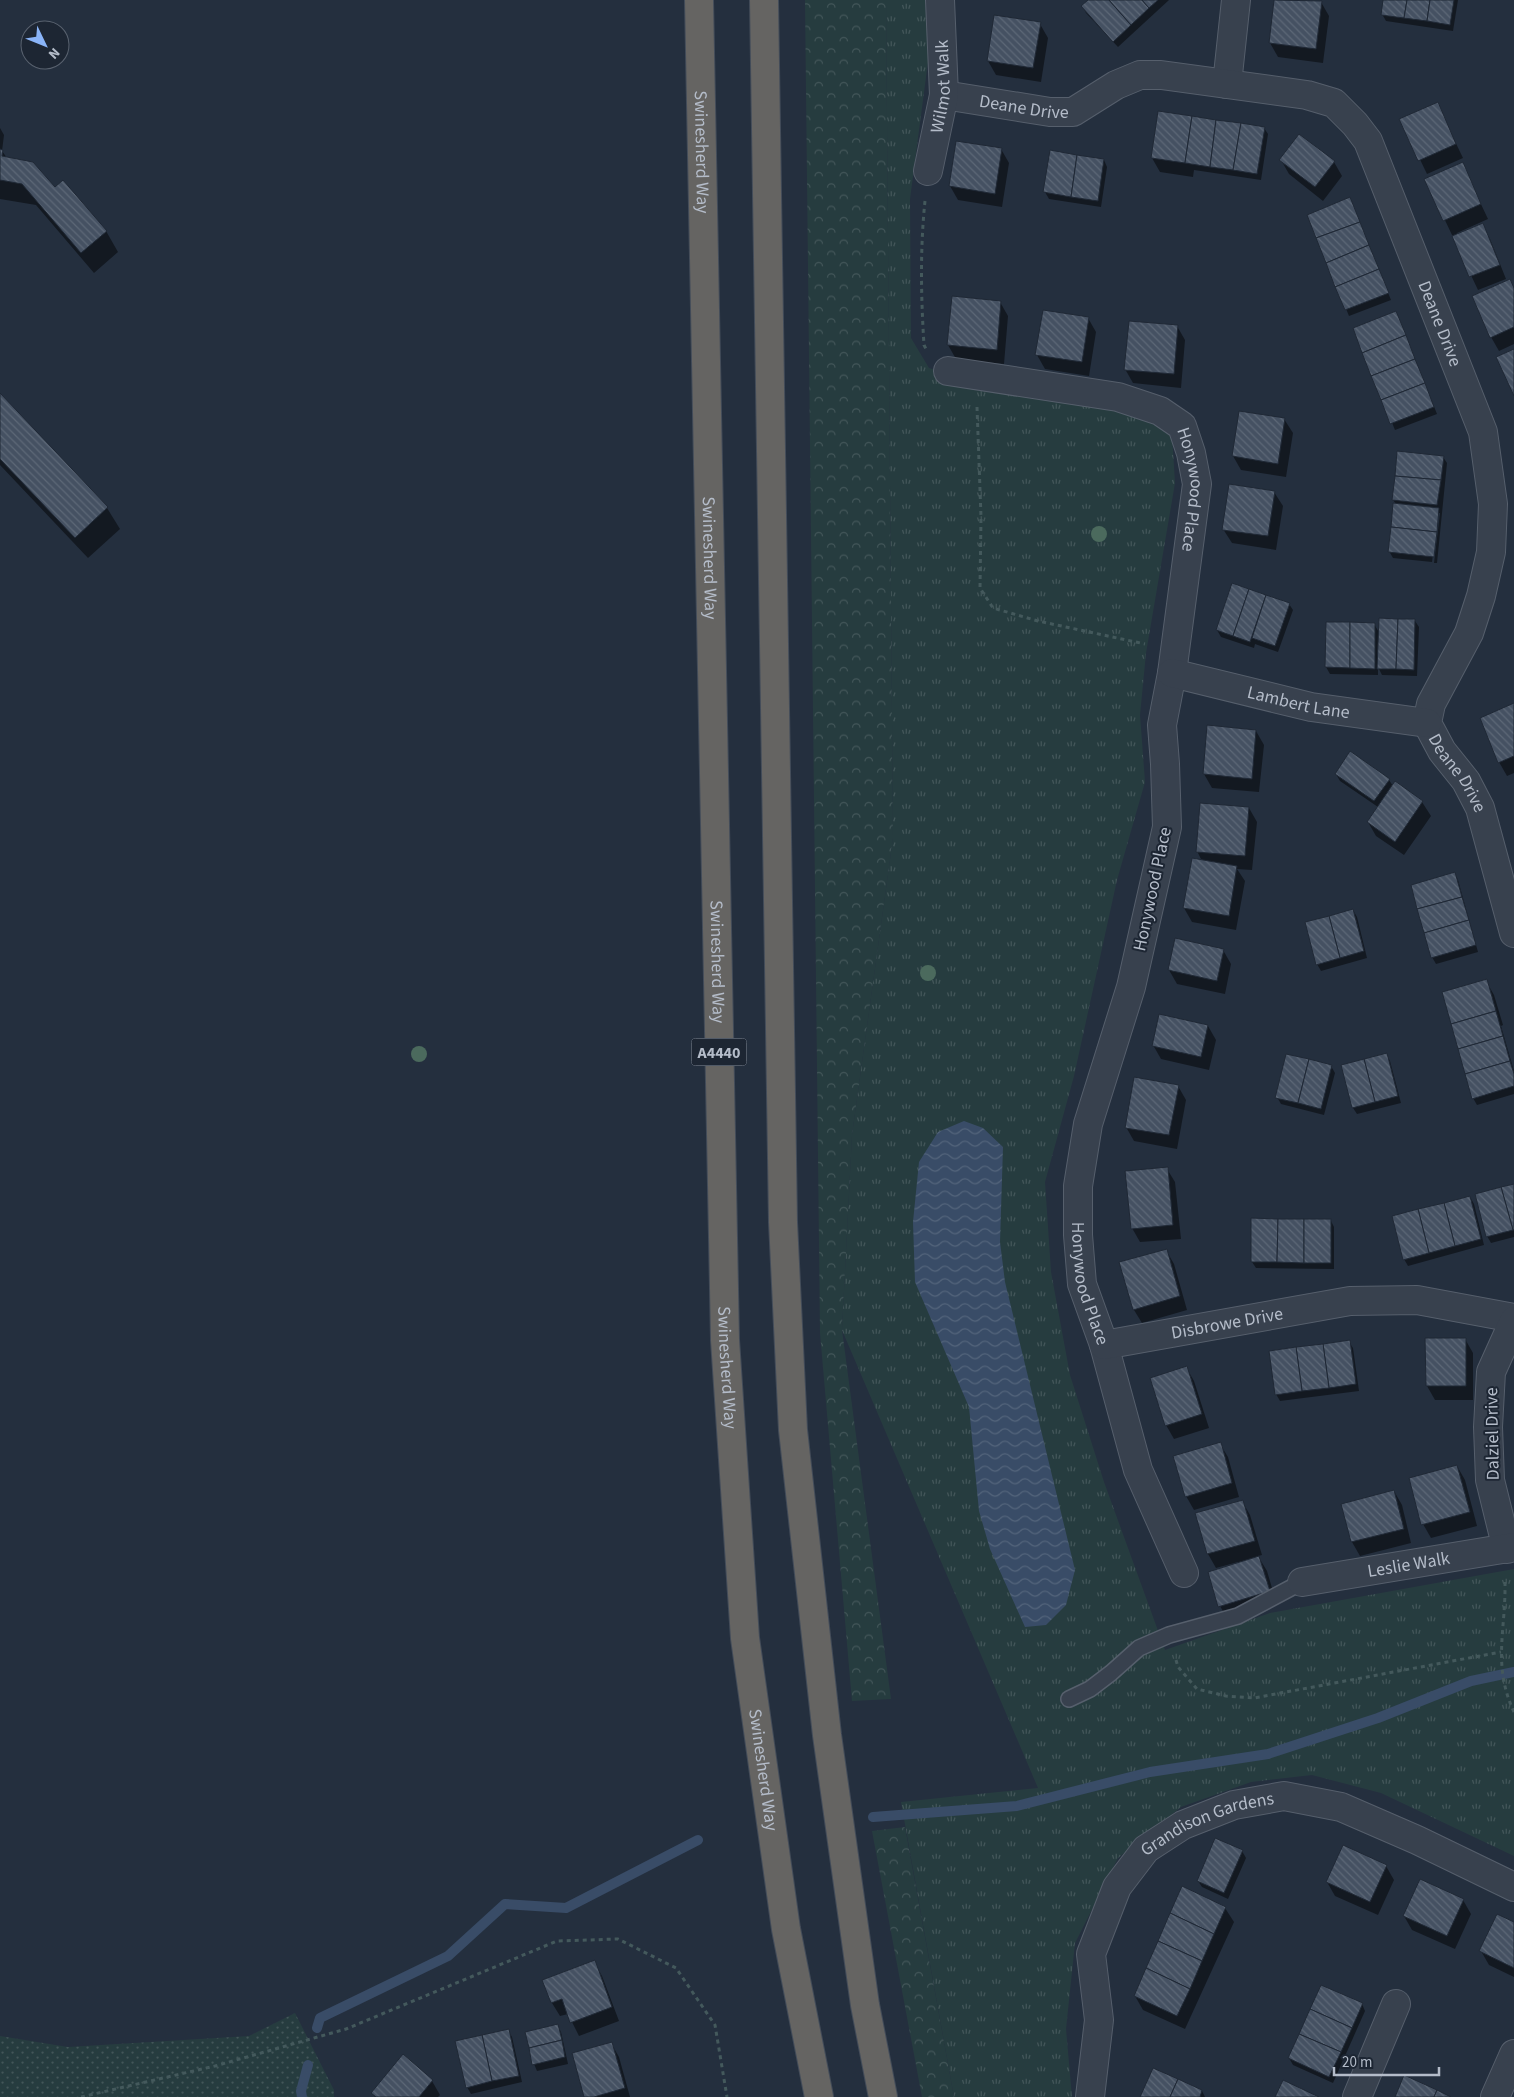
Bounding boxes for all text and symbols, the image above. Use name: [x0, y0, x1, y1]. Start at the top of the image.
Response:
north arrow: [20, 20, 70, 70]
street label: Wilmot Walk: [924, 39, 957, 135]
text: N: [43, 43, 64, 63]
street label: Deane Drive: [977, 89, 1069, 125]
street label: Swinesherd Way: [688, 90, 715, 214]
street label: Deane Drive: [1411, 277, 1468, 370]
street label: Honywood Place: [1170, 424, 1210, 553]
street label: Swinesherd Way: [696, 496, 723, 620]
street label: Lambert Lane: [1245, 680, 1351, 725]
street label: Deane Drive: [1422, 729, 1492, 817]
street label: Honywood Place: [1127, 825, 1178, 953]
street label: Swinesherd Way: [703, 900, 731, 1024]
road number: A4440: [692, 1038, 746, 1066]
street label: Honywood Place: [1065, 1222, 1115, 1349]
street label: Disbrowe Drive: [1169, 1301, 1285, 1346]
street label: Swinesherd Way: [711, 1306, 743, 1431]
street label: Dalziel Drive: [1479, 1387, 1506, 1481]
street label: Leslie Walk: [1366, 1546, 1452, 1584]
street label: Swinesherd Way: [742, 1707, 784, 1833]
street label: Grandison Gardens: [1136, 1786, 1276, 1862]
scale bar: [1334, 2044, 1439, 2076]
text: 20 m: [1342, 2052, 1372, 2073]

